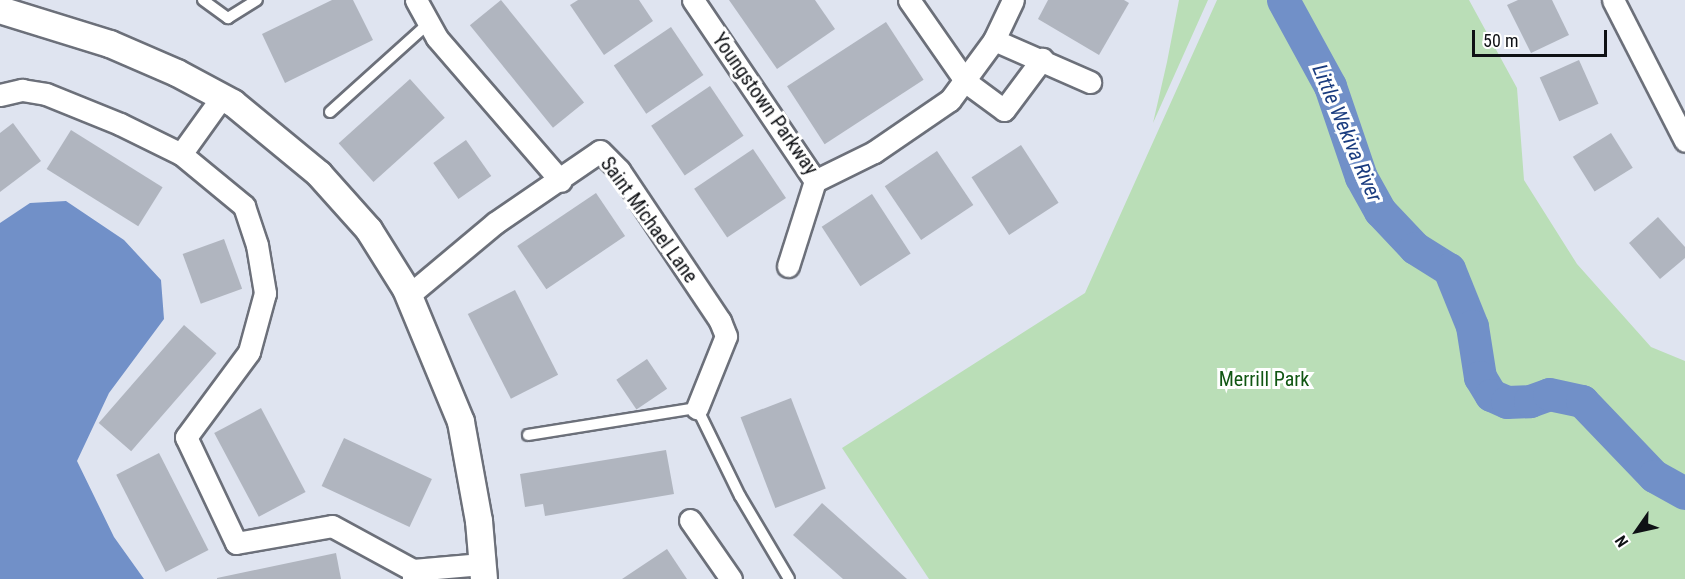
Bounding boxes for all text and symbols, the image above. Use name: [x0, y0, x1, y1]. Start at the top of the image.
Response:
scale bar: [1475, 18, 1610, 56]
street label: Youngstown Parkway: [707, 28, 823, 180]
text: 50 m: [1483, 30, 1518, 51]
water label: Little Wekiva River: [1307, 60, 1387, 206]
street label: Saint Michael Lane: [595, 152, 703, 288]
park label: Merrill Park: [1219, 367, 1309, 391]
north arrow: [1607, 501, 1667, 561]
text: N: [1611, 532, 1632, 551]

